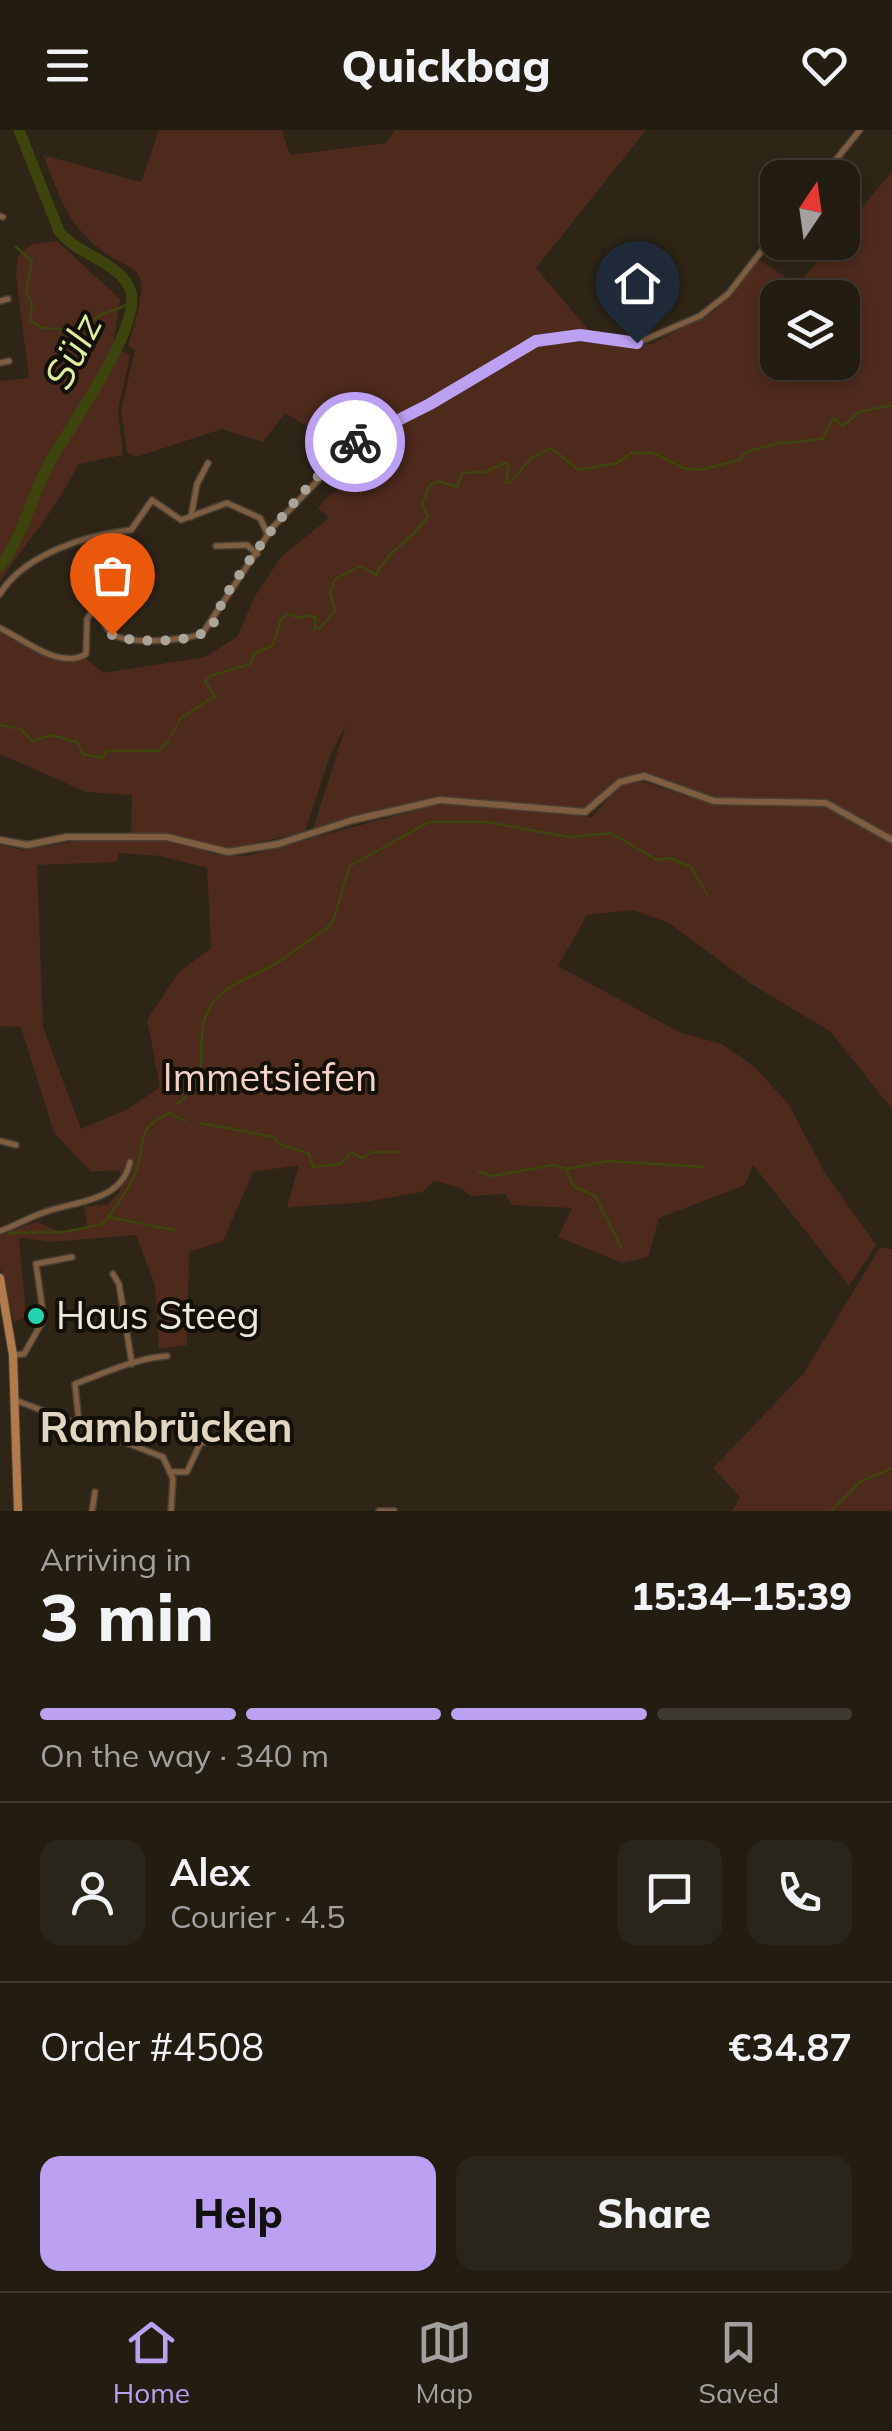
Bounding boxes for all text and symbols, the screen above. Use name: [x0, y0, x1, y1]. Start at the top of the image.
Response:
text: Quickbag: [341, 37, 551, 93]
icon: menu: [40, 38, 95, 93]
icon: heart: [797, 38, 852, 93]
north arrow: [760, 160, 860, 260]
map controls: [760, 160, 860, 380]
pin: [595, 241, 680, 344]
icon: home: [610, 256, 665, 311]
button: layers: [760, 280, 860, 380]
water label: Sülz: [32, 304, 112, 397]
courier: [305, 392, 405, 492]
icon: bike: [328, 415, 383, 470]
pin: [70, 533, 155, 636]
icon: bag: [85, 548, 140, 603]
park label: Immetsiefen: [163, 1053, 377, 1101]
place label: Haus Steeg: [56, 1291, 260, 1339]
marker: Haus Steeg: [25, 1305, 47, 1327]
district label: Rambrücken: [40, 1400, 292, 1453]
text: Arriving in: [40, 1539, 192, 1579]
text: 15:34–15:39: [631, 1572, 852, 1620]
text: 3 min: [40, 1576, 214, 1657]
text: On the way · 340 m: [40, 1735, 329, 1775]
button: person: [40, 1840, 145, 1945]
button: chat: [617, 1840, 722, 1945]
button: phone: [747, 1840, 852, 1945]
text: Alex: [170, 1848, 250, 1896]
text: Courier · 4.5: [170, 1896, 346, 1936]
text: Order #4508: [40, 2023, 264, 2071]
text: €34.87: [729, 2023, 852, 2071]
button: Help: [40, 2156, 436, 2271]
button: Share: [456, 2156, 852, 2271]
tab: Home: [113, 2315, 190, 2410]
tab: Map: [415, 2315, 473, 2410]
tab: Saved: [698, 2315, 779, 2410]

